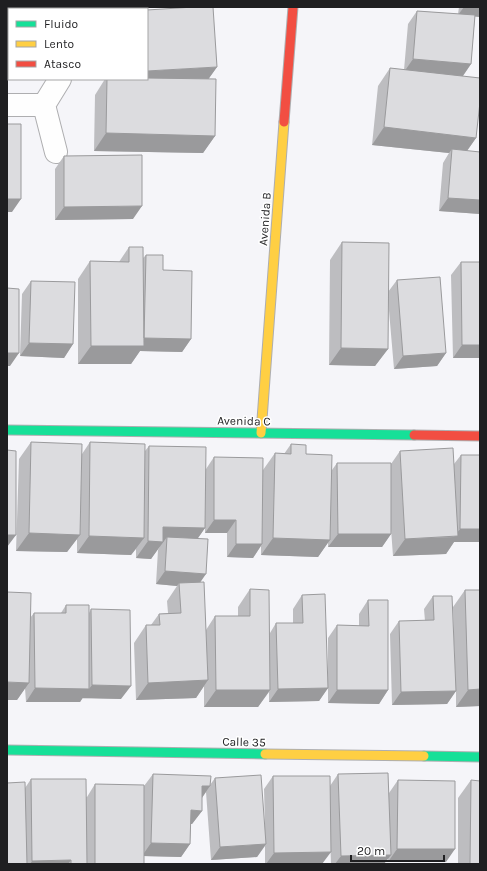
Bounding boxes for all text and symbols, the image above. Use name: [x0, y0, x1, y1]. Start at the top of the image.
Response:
legend: [8, 8, 148, 80]
text: Fluido: [44, 17, 78, 31]
text: Lento: [44, 37, 74, 51]
text: Atasco: [44, 57, 81, 71]
street label: Avenida B: [256, 192, 274, 246]
street label: Avenida C: [217, 414, 271, 428]
street label: Calle 35: [222, 735, 266, 749]
scale bar: [351, 837, 444, 863]
text: 20 m: [357, 844, 385, 858]

